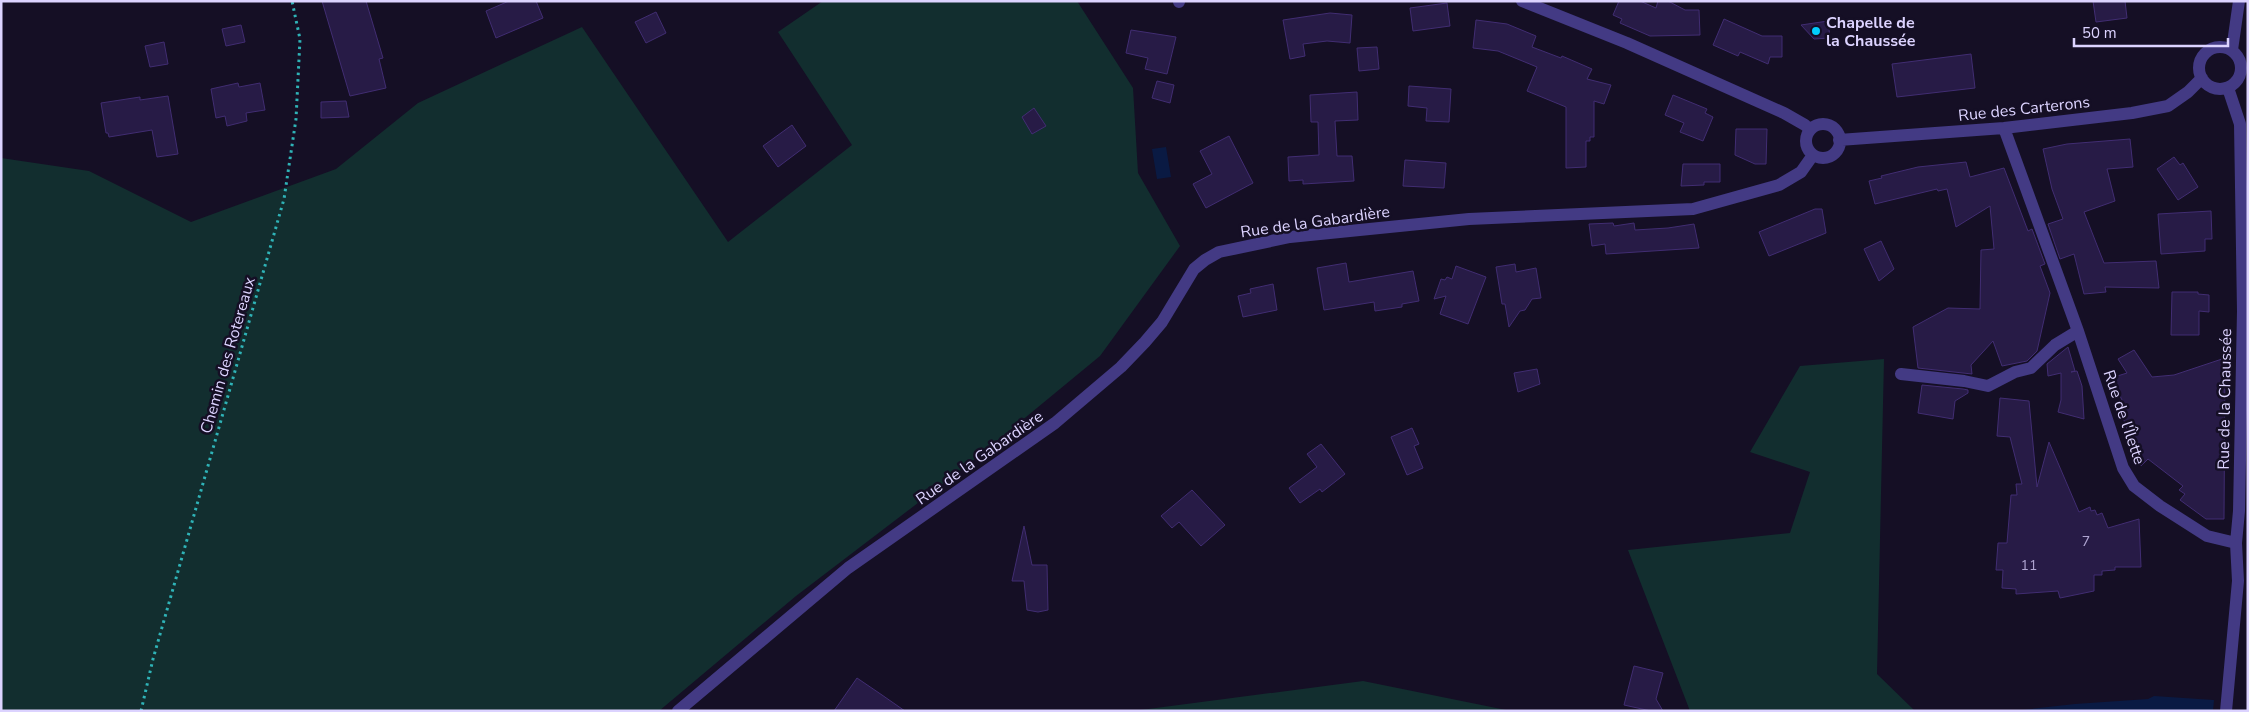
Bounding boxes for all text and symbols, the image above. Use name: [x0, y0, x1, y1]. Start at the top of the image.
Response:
place label: Chapelle de la Chaussée: [1826, 12, 1916, 52]
scale bar: [2074, 15, 2228, 47]
text: 50 m: [2082, 23, 2117, 43]
marker: Chapelle de la Chaussée: [1810, 25, 1822, 37]
street label: Rue des Carterons: [1957, 91, 2091, 127]
street label: Rue de la Gabardière: [1239, 201, 1391, 243]
street label: Chemin des Rotereaux: [195, 274, 261, 436]
street label: Rue de la Chaussée: [2213, 328, 2237, 470]
street label: Rue de l'Îlette: [2098, 367, 2151, 468]
street label: Rue de la Gabardière: [911, 406, 1048, 510]
house number: 7: [2082, 532, 2090, 551]
house number: 11: [2021, 556, 2037, 575]

